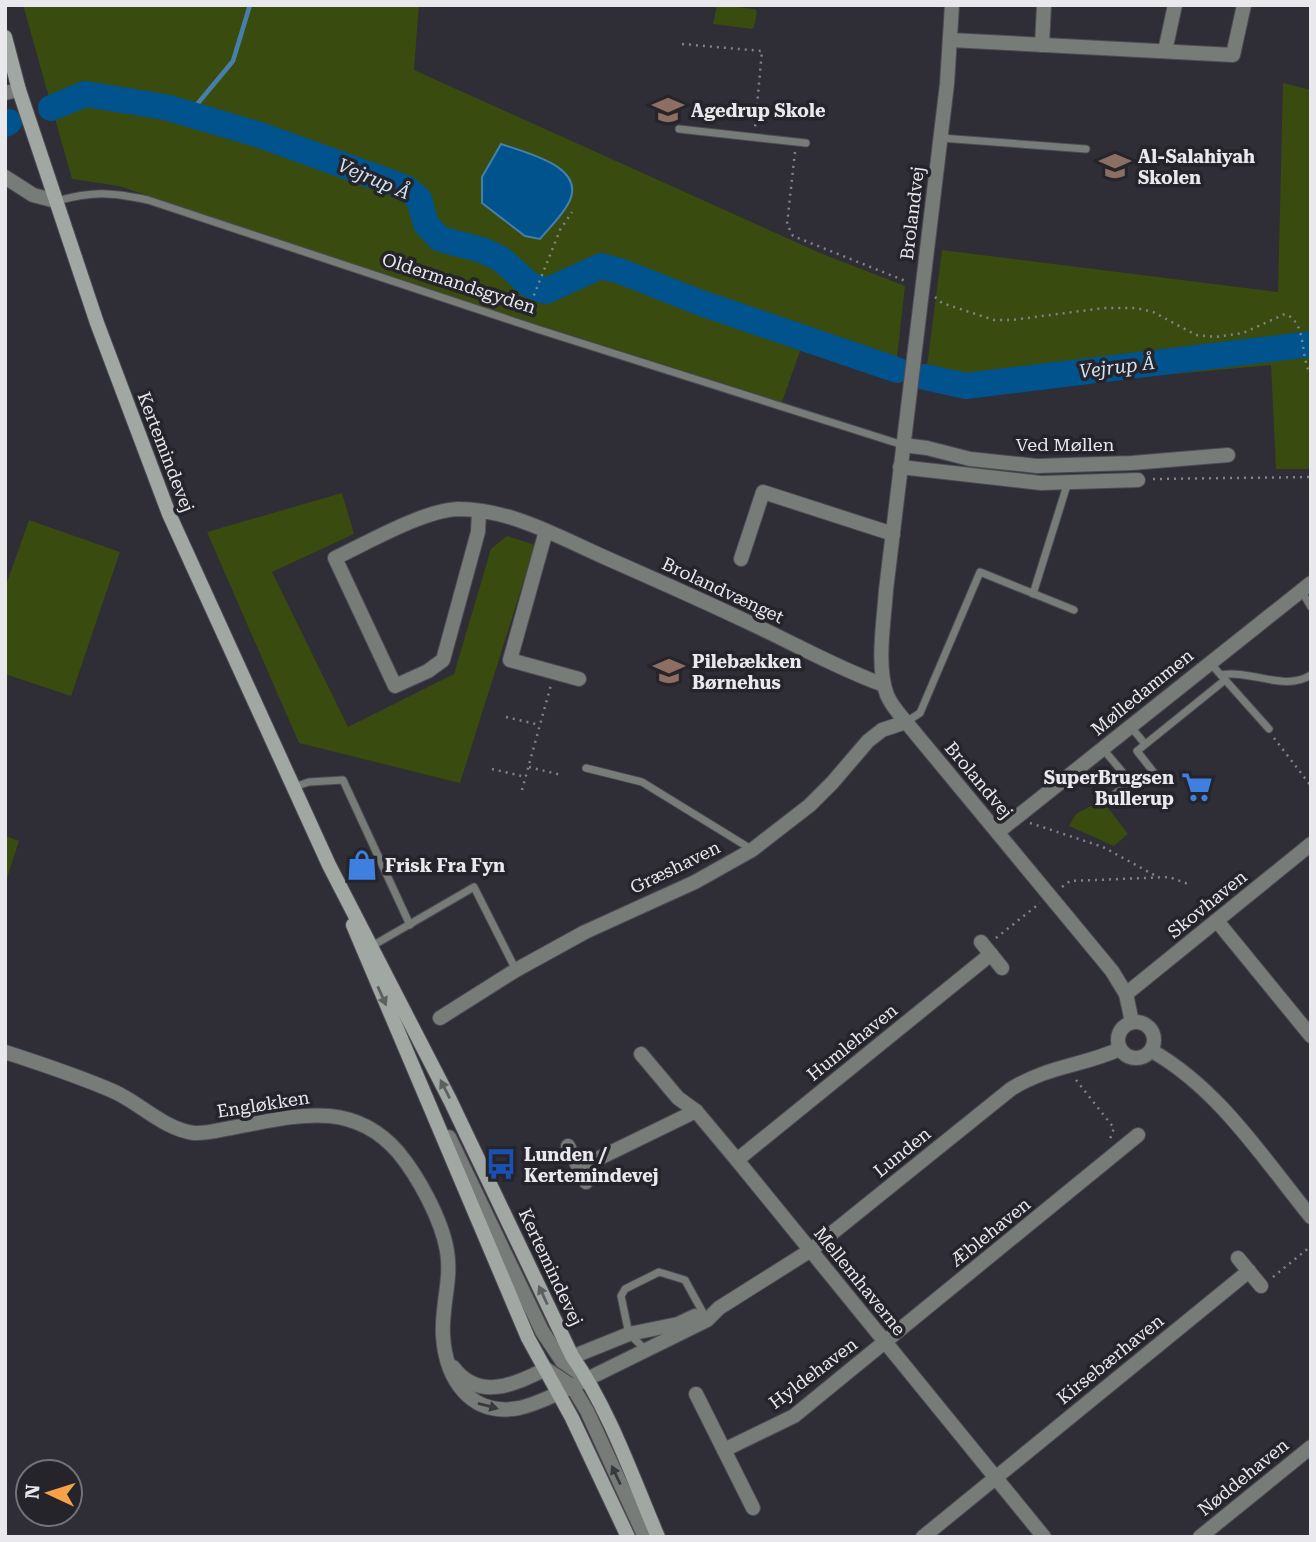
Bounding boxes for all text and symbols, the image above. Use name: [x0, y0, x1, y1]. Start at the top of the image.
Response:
school or university icon: Agedrup Skole: [651, 93, 685, 127]
place label: Agedrup Skole: [691, 100, 826, 121]
place label: Al-Salahiyah Skolen: [1138, 146, 1255, 188]
school or university icon: Al-Salahiyah Skolen: [1098, 149, 1132, 183]
water label: Vejrup Å: [334, 153, 414, 204]
street label: Brolandvej: [896, 165, 928, 261]
street label: Oldermandsgyden: [380, 248, 539, 318]
water label: Vejrup Å: [1078, 350, 1156, 383]
street label: Kertemindevej: [133, 389, 199, 515]
street label: Ved Møllen: [1016, 434, 1115, 455]
street label: Brolandvænget: [659, 553, 787, 628]
street label: Mølledammen: [1087, 644, 1198, 740]
place label: Pilebækken Børnehus: [692, 651, 802, 693]
school or university icon: Pilebækken Børnehus: [652, 654, 686, 688]
street label: Brolandvej: [941, 737, 1017, 823]
place label: SuperBrugsen Bullerup: [1044, 767, 1174, 809]
supermarket icon: SuperBrugsen Bullerup: [1180, 770, 1214, 804]
street label: Græshaven: [627, 836, 724, 898]
shop icon: Frisk Fra Fyn: [345, 848, 379, 882]
place label: Frisk Fra Fyn: [385, 855, 505, 876]
street label: Skovhaven: [1163, 865, 1251, 942]
one-way arrow: [377, 986, 388, 1007]
street label: Humlehaven: [803, 999, 902, 1085]
one-way arrow: [439, 1079, 450, 1099]
street label: Engløkken: [215, 1086, 311, 1122]
street label: Lunden: [869, 1123, 935, 1181]
place label: Lunden / Kertemindevej: [524, 1144, 658, 1186]
bus stop icon: Lunden / Kertemindevej: [484, 1147, 518, 1181]
street label: Æblehaven: [946, 1193, 1035, 1271]
street label: Kertemindevej: [515, 1205, 587, 1329]
street label: Mellemhaverne: [810, 1222, 910, 1340]
one-way arrow: [537, 1285, 548, 1305]
street label: Kirsebærhaven: [1053, 1309, 1168, 1408]
street label: Hyldehaven: [765, 1333, 861, 1413]
one-way arrow: [478, 1401, 499, 1411]
street label: Nøddehaven: [1193, 1434, 1293, 1520]
north arrow: [14, 1458, 84, 1528]
one-way arrow: [611, 1465, 622, 1485]
text: N: [21, 1483, 45, 1500]

